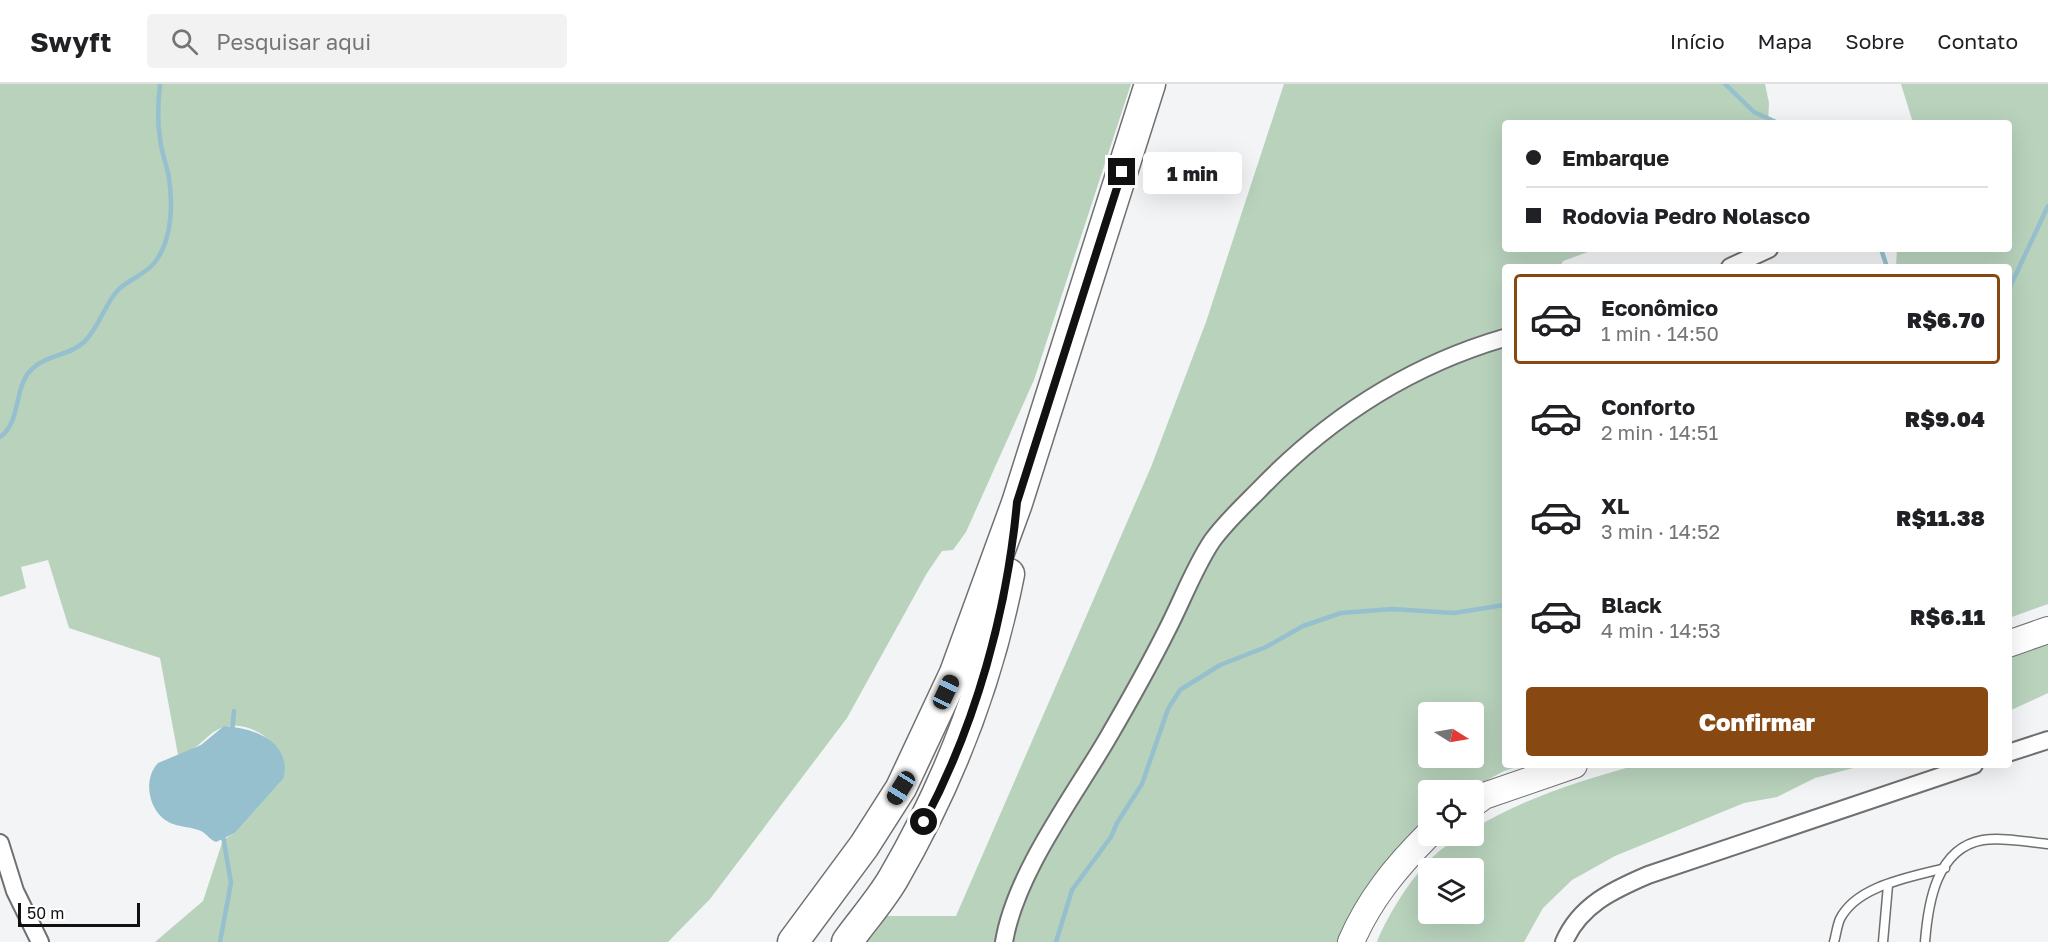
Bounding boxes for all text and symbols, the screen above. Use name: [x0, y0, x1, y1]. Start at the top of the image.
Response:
search box: [147, 14, 567, 68]
text: Swyft: [30, 25, 111, 58]
icon: search: [168, 25, 201, 58]
text: Pesquisar aqui: [216, 28, 371, 55]
text: Início: [1670, 28, 1725, 54]
text: Mapa: [1758, 28, 1812, 54]
text: Sobre: [1845, 28, 1904, 54]
text: Contato: [1937, 28, 2018, 54]
text: Embarque: [1562, 144, 1669, 171]
callout: 1 min: [1143, 151, 1242, 193]
route end: [1108, 158, 1135, 185]
text: 1 min: [1167, 161, 1218, 185]
text: Rodovia Pedro Nolasco: [1562, 202, 1810, 229]
icon: car: [1529, 292, 1583, 346]
text: Econômico: [1601, 294, 1718, 321]
text: R$6.70: [1907, 306, 1985, 333]
text: 1 min · 14:50: [1601, 321, 1719, 345]
icon: car: [1529, 391, 1583, 445]
text: Conforto: [1601, 393, 1695, 420]
text: R$9.04: [1905, 405, 1985, 432]
text: 2 min · 14:51: [1601, 420, 1718, 444]
icon: car: [1529, 490, 1583, 544]
text: XL: [1601, 492, 1629, 519]
text: R$11.38: [1896, 504, 1985, 531]
text: 3 min · 14:52: [1601, 519, 1720, 543]
icon: car: [1529, 589, 1583, 643]
text: Black: [1601, 591, 1662, 618]
text: R$6.11: [1910, 603, 1985, 630]
text: 4 min · 14:53: [1601, 618, 1721, 642]
car: [930, 672, 962, 712]
button: Confirmar: [1526, 687, 1988, 756]
north arrow: [1418, 702, 1484, 768]
map controls: [1418, 702, 1484, 924]
car: [884, 768, 918, 808]
button: locate: [1418, 780, 1484, 846]
route start: [910, 808, 937, 835]
button: layers: [1418, 858, 1484, 924]
scale bar: [18, 900, 140, 928]
text: 50 m: [27, 903, 64, 923]

